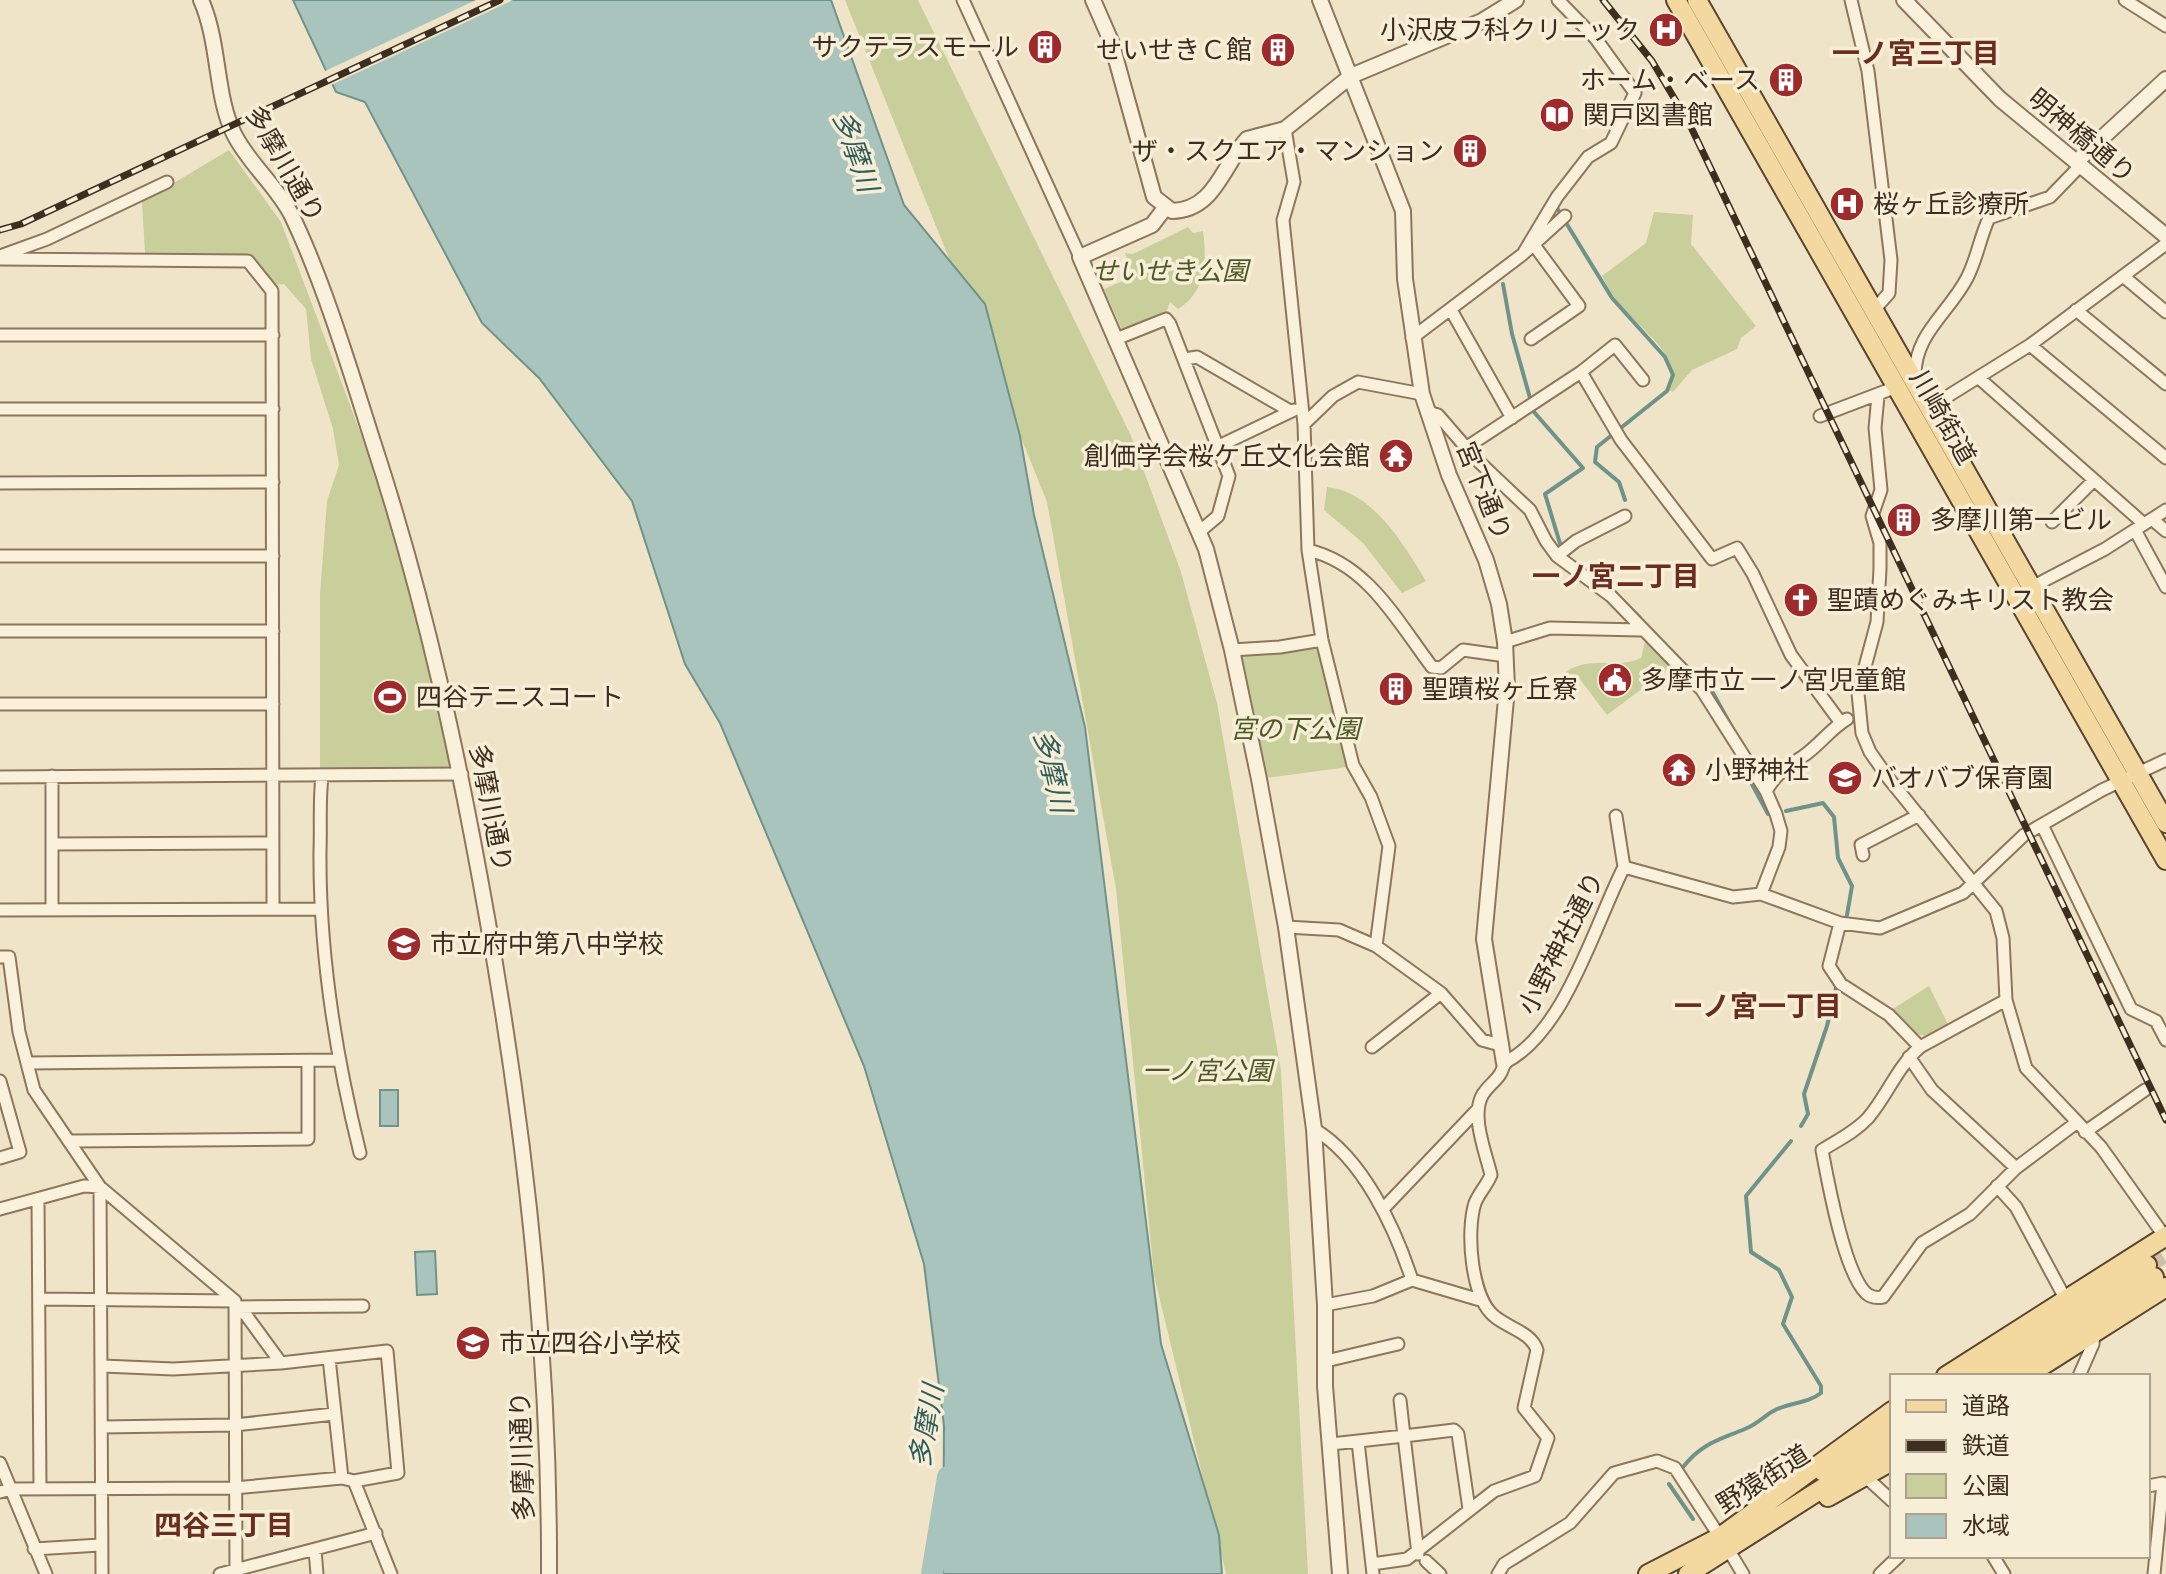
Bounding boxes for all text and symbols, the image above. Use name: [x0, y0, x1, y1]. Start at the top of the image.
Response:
place label: 小沢皮フ科クリニック: [1380, 8, 1640, 47]
hospital icon: 小沢皮フ科クリニック: [1647, 11, 1685, 49]
place label: サクテラスモール: [812, 25, 1019, 64]
building icon: サクテラスモール: [1026, 28, 1064, 66]
place label: せいせきＣ館: [1096, 28, 1252, 67]
district label: 一ノ宮三丁目: [1832, 30, 2000, 72]
building icon: せいせきＣ館: [1259, 31, 1297, 69]
place label: ホーム・ベース: [1580, 58, 1760, 97]
building icon: ホーム・ベース: [1767, 61, 1805, 99]
street label: 明神橋通り: [2021, 77, 2146, 191]
place label: 関戸図書館: [1583, 93, 1713, 132]
library icon: 関戸図書館: [1538, 96, 1576, 134]
street label: 多摩川通り: [238, 97, 337, 229]
water label: 多摩川: [824, 104, 892, 200]
place label: ザ・スクエア・マンション: [1132, 129, 1444, 168]
building icon: ザ・スクエア・マンション: [1451, 132, 1489, 170]
place label: 桜ヶ丘診療所: [1873, 182, 2029, 221]
hospital icon: 桜ヶ丘診療所: [1828, 185, 1866, 223]
park label: せいせき公園: [1092, 249, 1252, 288]
street label: 川崎街道: [1902, 361, 1988, 471]
place label: 創価学会桜ケ丘文化会館: [1084, 434, 1370, 473]
street label: 宮下通り: [1449, 435, 1524, 546]
temple icon: 創価学会桜ケ丘文化会館: [1377, 437, 1415, 475]
place label: 多摩川第一ビル: [1930, 498, 2112, 537]
building icon: 多摩川第一ビル: [1885, 501, 1923, 539]
district label: 一ノ宮二丁目: [1532, 553, 1700, 595]
place label: 聖蹟めぐみキリスト教会: [1827, 578, 2114, 617]
church icon: 聖蹟めぐみキリスト教会: [1782, 581, 1820, 619]
place label: 多摩市立 一ノ宮児童館: [1641, 658, 1906, 697]
public building icon: 多摩市立 一ノ宮児童館: [1596, 661, 1634, 699]
place label: 聖蹟桜ヶ丘寮: [1422, 667, 1578, 706]
building icon: 聖蹟桜ヶ丘寮: [1377, 670, 1415, 708]
place label: 四谷テニスコート: [416, 675, 624, 714]
sports icon: 四谷テニスコート: [371, 678, 409, 716]
park label: 宮の下公園: [1230, 707, 1364, 746]
water label: 多摩川: [1025, 725, 1086, 819]
street label: 多摩川通り: [462, 740, 525, 875]
place label: 小野神社: [1705, 748, 1809, 787]
temple icon: 小野神社: [1660, 751, 1698, 789]
place label: バオバブ保育園: [1871, 756, 2053, 795]
school or university icon: バオバブ保育園: [1826, 759, 1864, 797]
street label: 小野神社通り: [1506, 864, 1612, 1020]
place label: 市立府中第八中学校: [430, 922, 664, 961]
school or university icon: 市立府中第八中学校: [385, 925, 423, 963]
district label: 一ノ宮一丁目: [1674, 983, 1842, 1025]
park label: 一ノ宮公園: [1142, 1049, 1276, 1088]
place label: 市立四谷小学校: [499, 1321, 681, 1360]
school or university icon: 市立四谷小学校: [454, 1324, 492, 1362]
legend: [1890, 1374, 2150, 1558]
water label: 多摩川: [896, 1378, 953, 1471]
text: 道路: [1962, 1386, 2010, 1421]
street label: 多摩川通り: [498, 1390, 541, 1522]
text: 鉄道: [1962, 1426, 2010, 1461]
street label: 野猿街道: [1707, 1433, 1816, 1521]
text: 公園: [1962, 1466, 2010, 1501]
district label: 四谷三丁目: [154, 1502, 294, 1544]
text: 水域: [1962, 1506, 2010, 1541]

